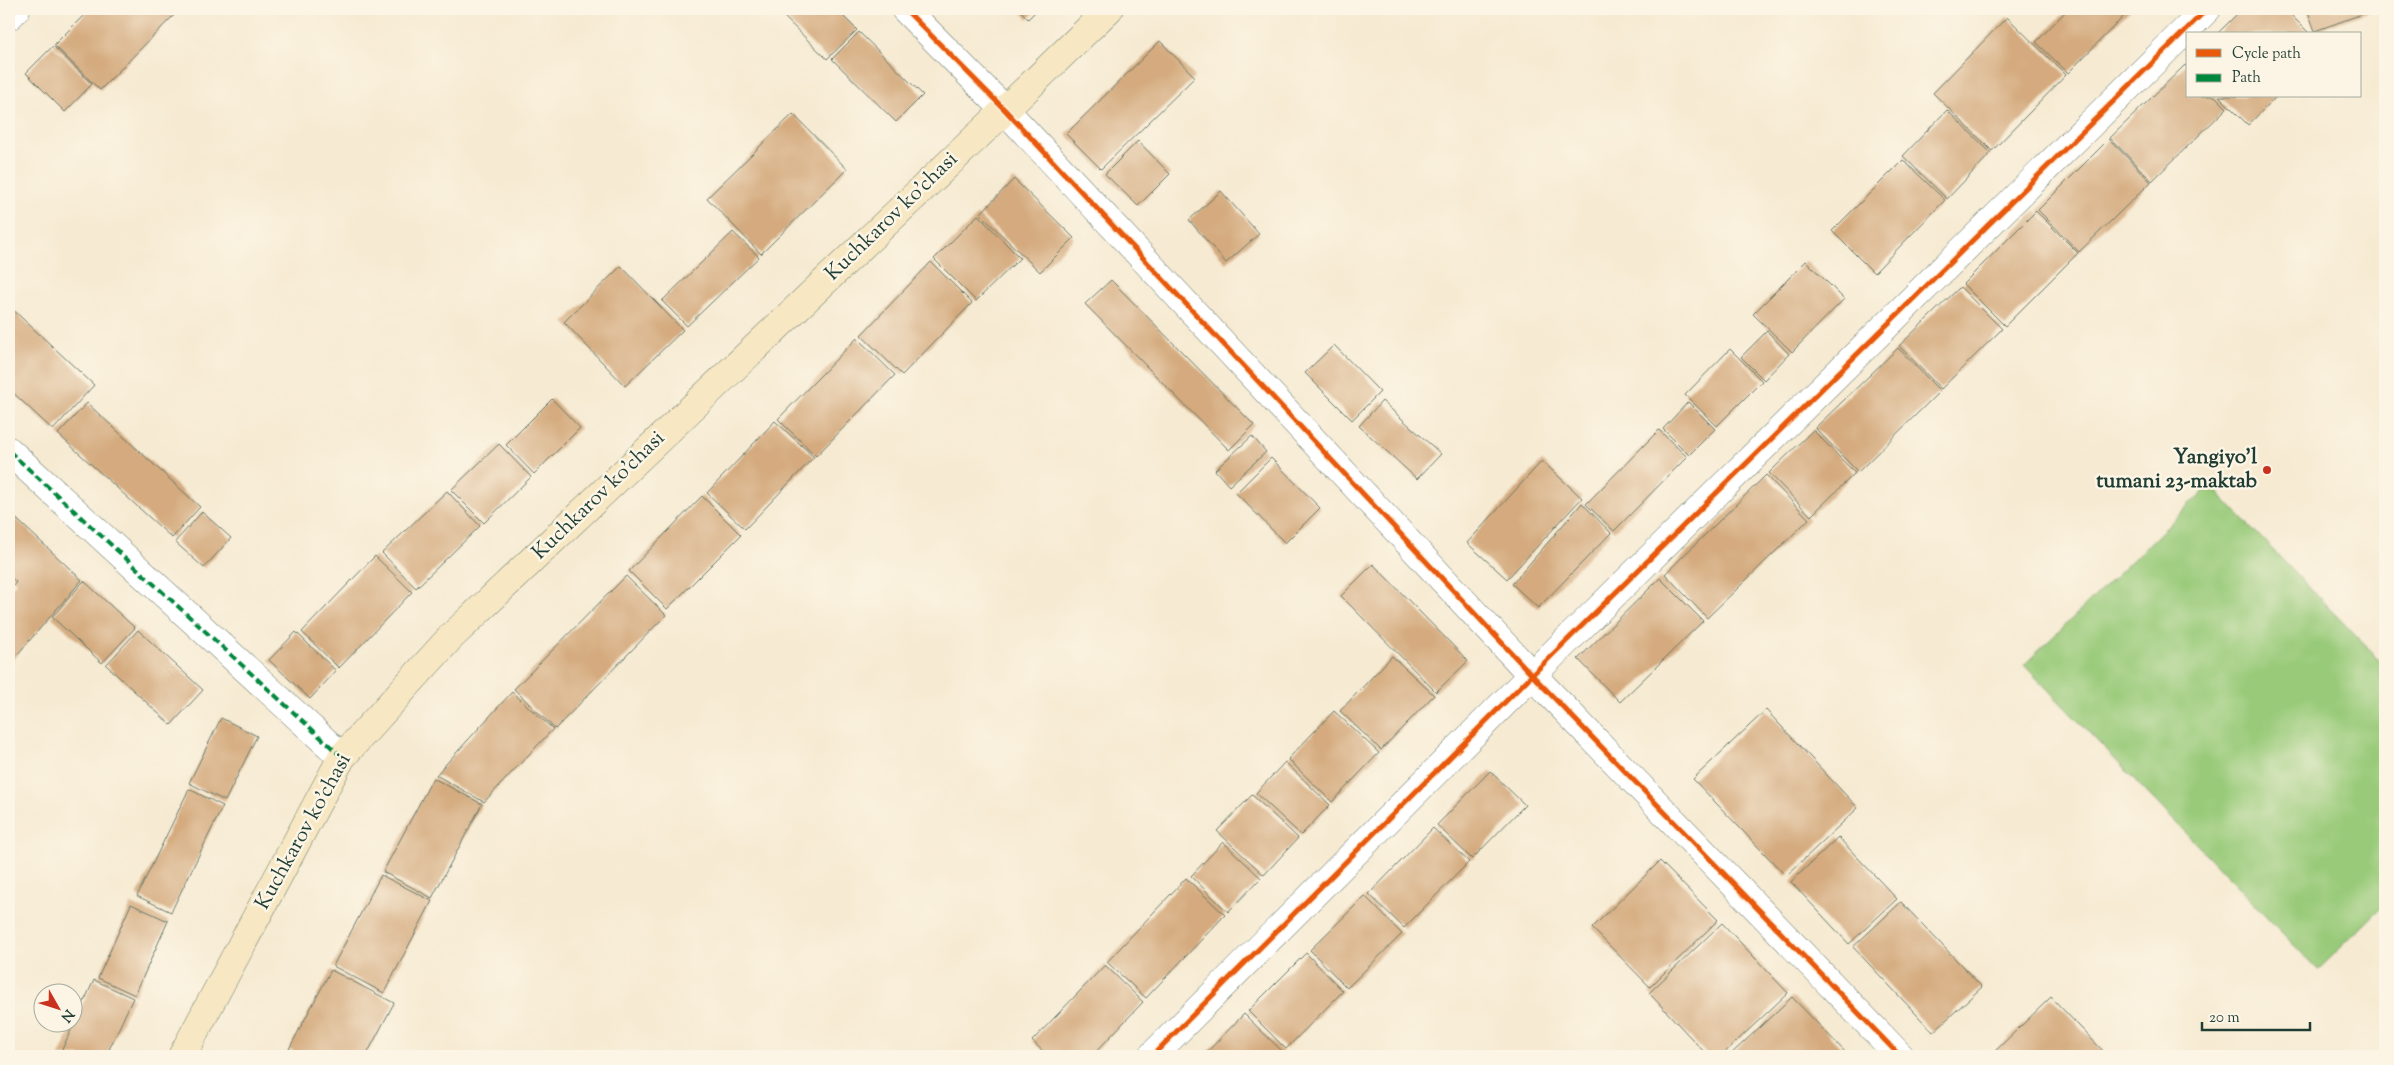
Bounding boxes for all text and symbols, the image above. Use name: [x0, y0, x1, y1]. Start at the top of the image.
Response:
legend: [2186, 32, 2362, 98]
text: Cycle path: [2232, 44, 2301, 65]
text: Path: [2232, 68, 2261, 89]
street label: Kuchkarov ko'chasi: [819, 146, 965, 288]
street label: Kuchkarov ko'chasi: [526, 425, 672, 567]
place label: Yangiyo'l tumani 23-maktab: [2096, 443, 2258, 497]
marker: Yangiyo'l tumani 23-maktab: [2261, 464, 2273, 476]
street label: Kuchkarov ko'chasi: [249, 748, 359, 916]
north arrow: [32, 982, 82, 1032]
scale bar: [2202, 1000, 2309, 1032]
text: N: [55, 1004, 78, 1026]
text: 20 m: [2209, 1008, 2240, 1029]

